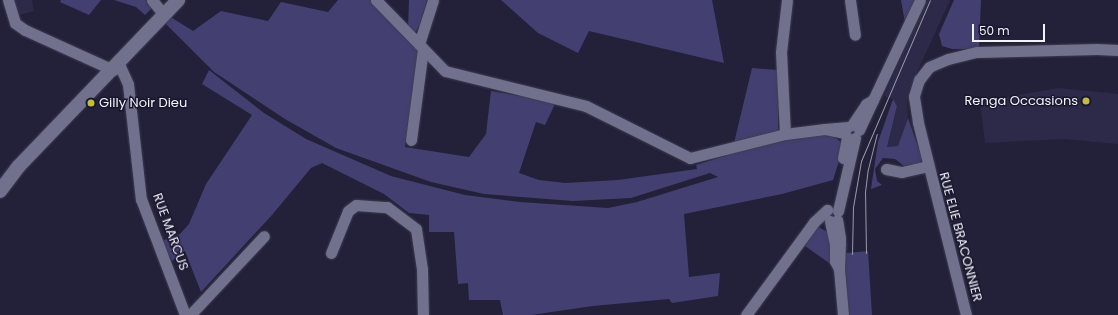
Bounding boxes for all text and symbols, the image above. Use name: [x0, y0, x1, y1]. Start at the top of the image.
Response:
scale bar: [974, 16, 1047, 42]
text: 50 m: [979, 22, 1010, 39]
place label: Renga Occasions: [964, 93, 1078, 109]
place label: Gilly Noir Dieu: [99, 95, 187, 111]
marker: Renga Occasions: [1081, 96, 1091, 106]
marker: Gilly Noir Dieu: [86, 98, 96, 108]
street label: RUE ELIE BRACONNIER: [935, 171, 985, 303]
street label: RUE MARCUS: [149, 191, 191, 273]

